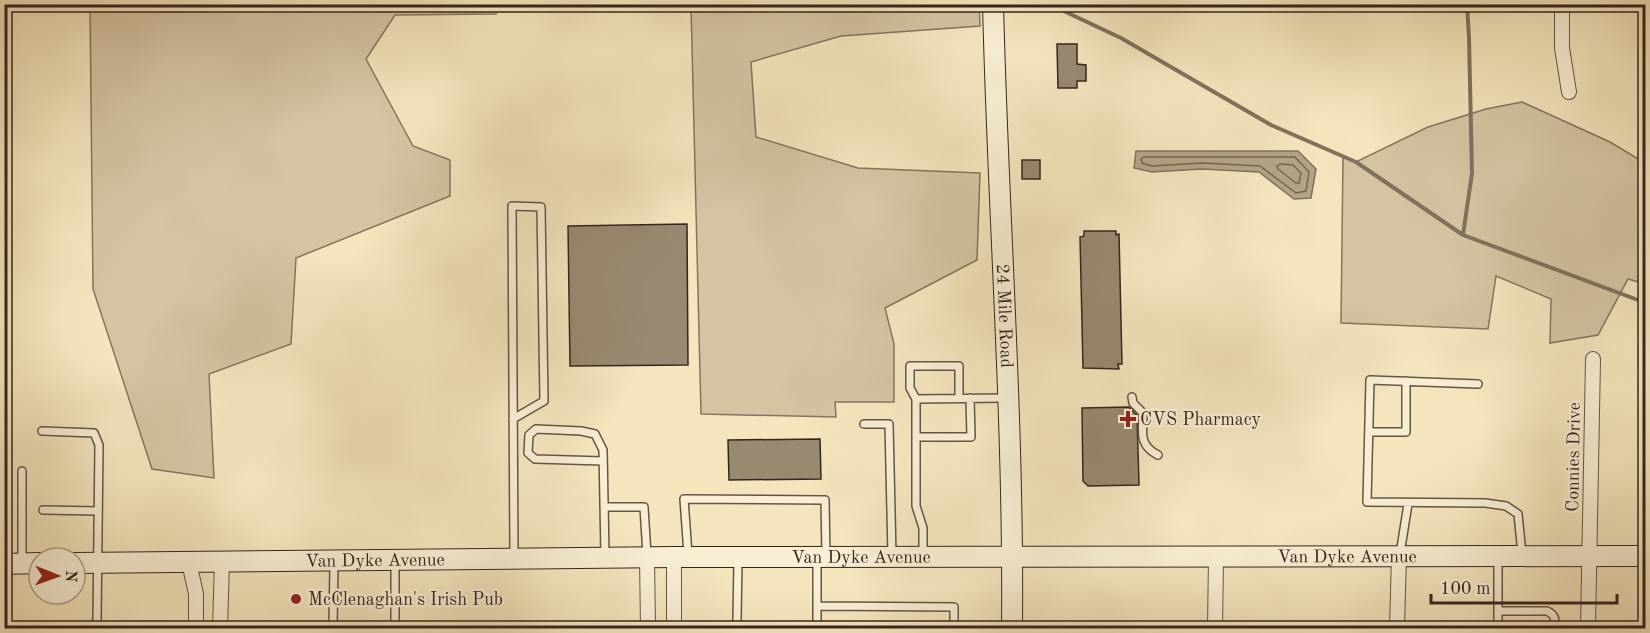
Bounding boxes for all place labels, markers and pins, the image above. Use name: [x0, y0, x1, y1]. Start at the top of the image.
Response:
place label: CVS Pharmacy: [1140, 411, 1261, 429]
marker: CVS Pharmacy: [1121, 412, 1135, 426]
place label: McClenaghan's Irish Pub: [308, 591, 503, 609]
marker: McClenaghan's Irish Pub: [289, 592, 303, 606]

